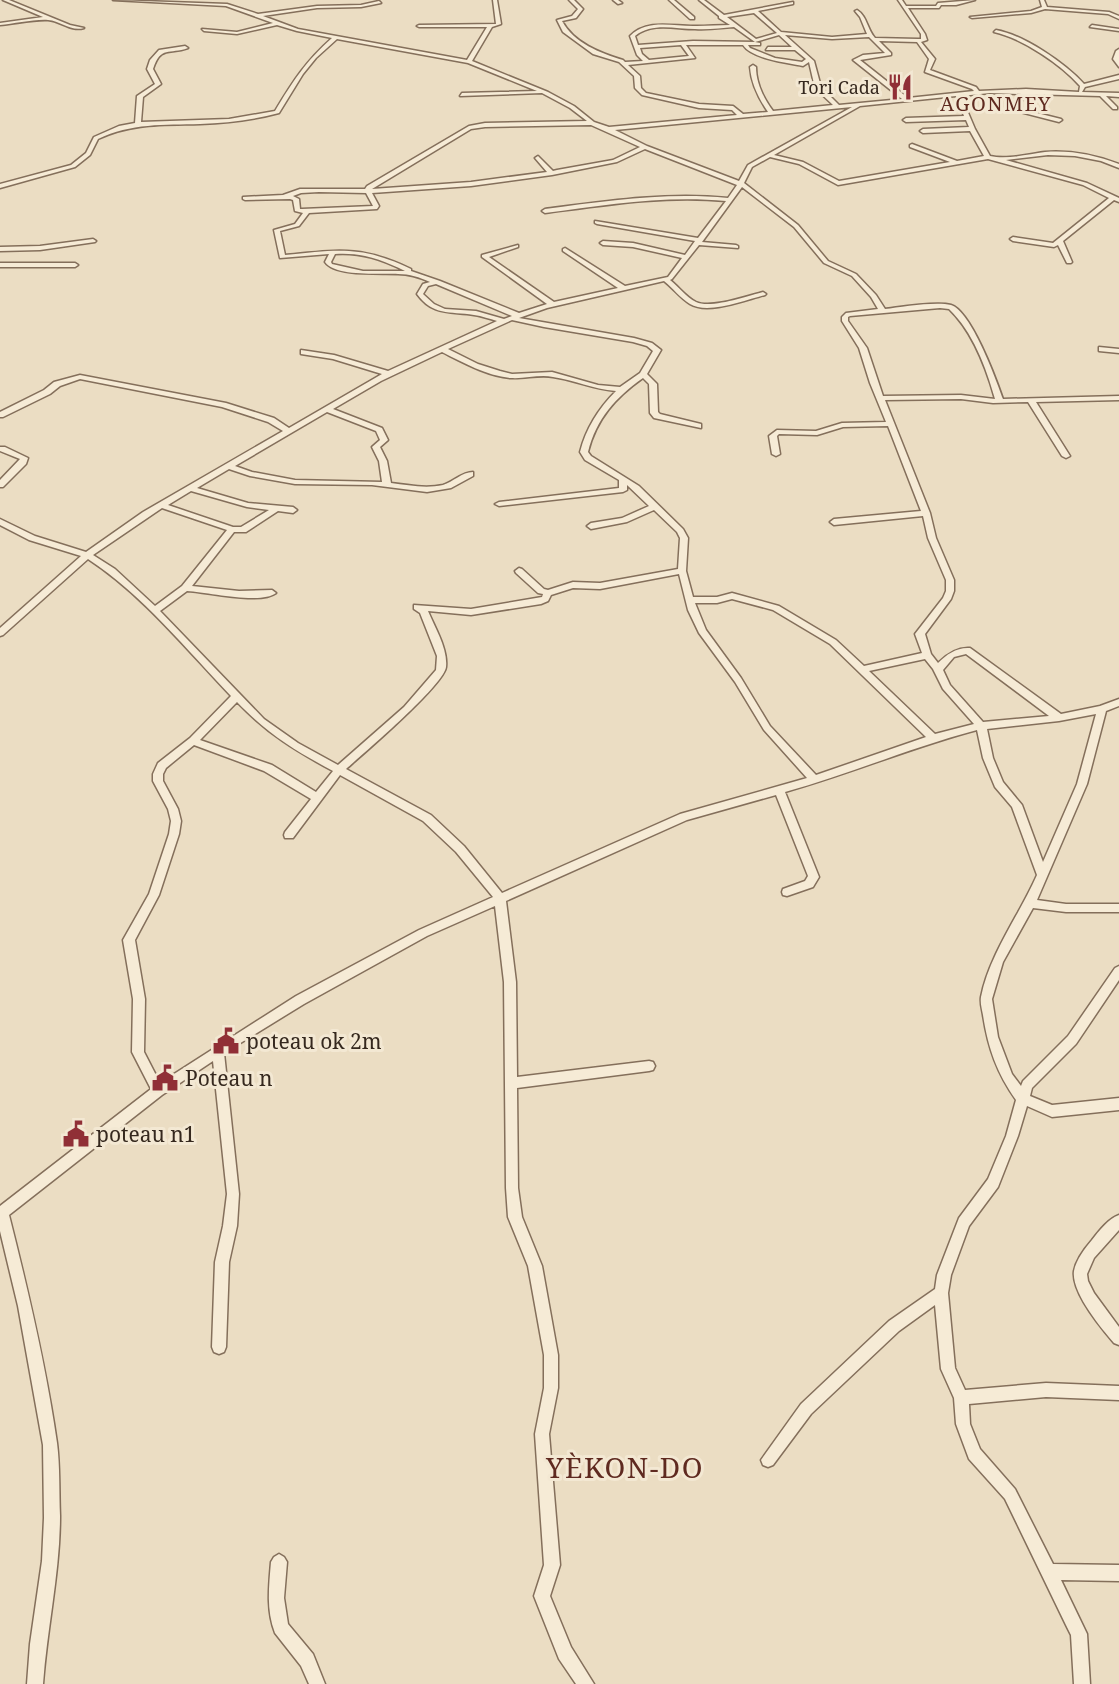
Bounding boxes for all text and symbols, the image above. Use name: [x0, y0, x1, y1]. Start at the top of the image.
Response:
restaurant icon: Tori Cada: [885, 72, 915, 102]
place label: Tori Cada: [798, 75, 880, 99]
district label: AGONMEY: [940, 90, 1052, 117]
public building icon: poteau ok 2m: [211, 1026, 241, 1056]
place label: poteau ok 2m: [246, 1027, 382, 1055]
public building icon: Poteau n: [150, 1063, 180, 1093]
place label: Poteau n: [185, 1064, 273, 1092]
public building icon: poteau n1: [61, 1119, 91, 1149]
place label: poteau n1: [96, 1120, 196, 1148]
district label: YÈKON-DO: [545, 1448, 704, 1486]

